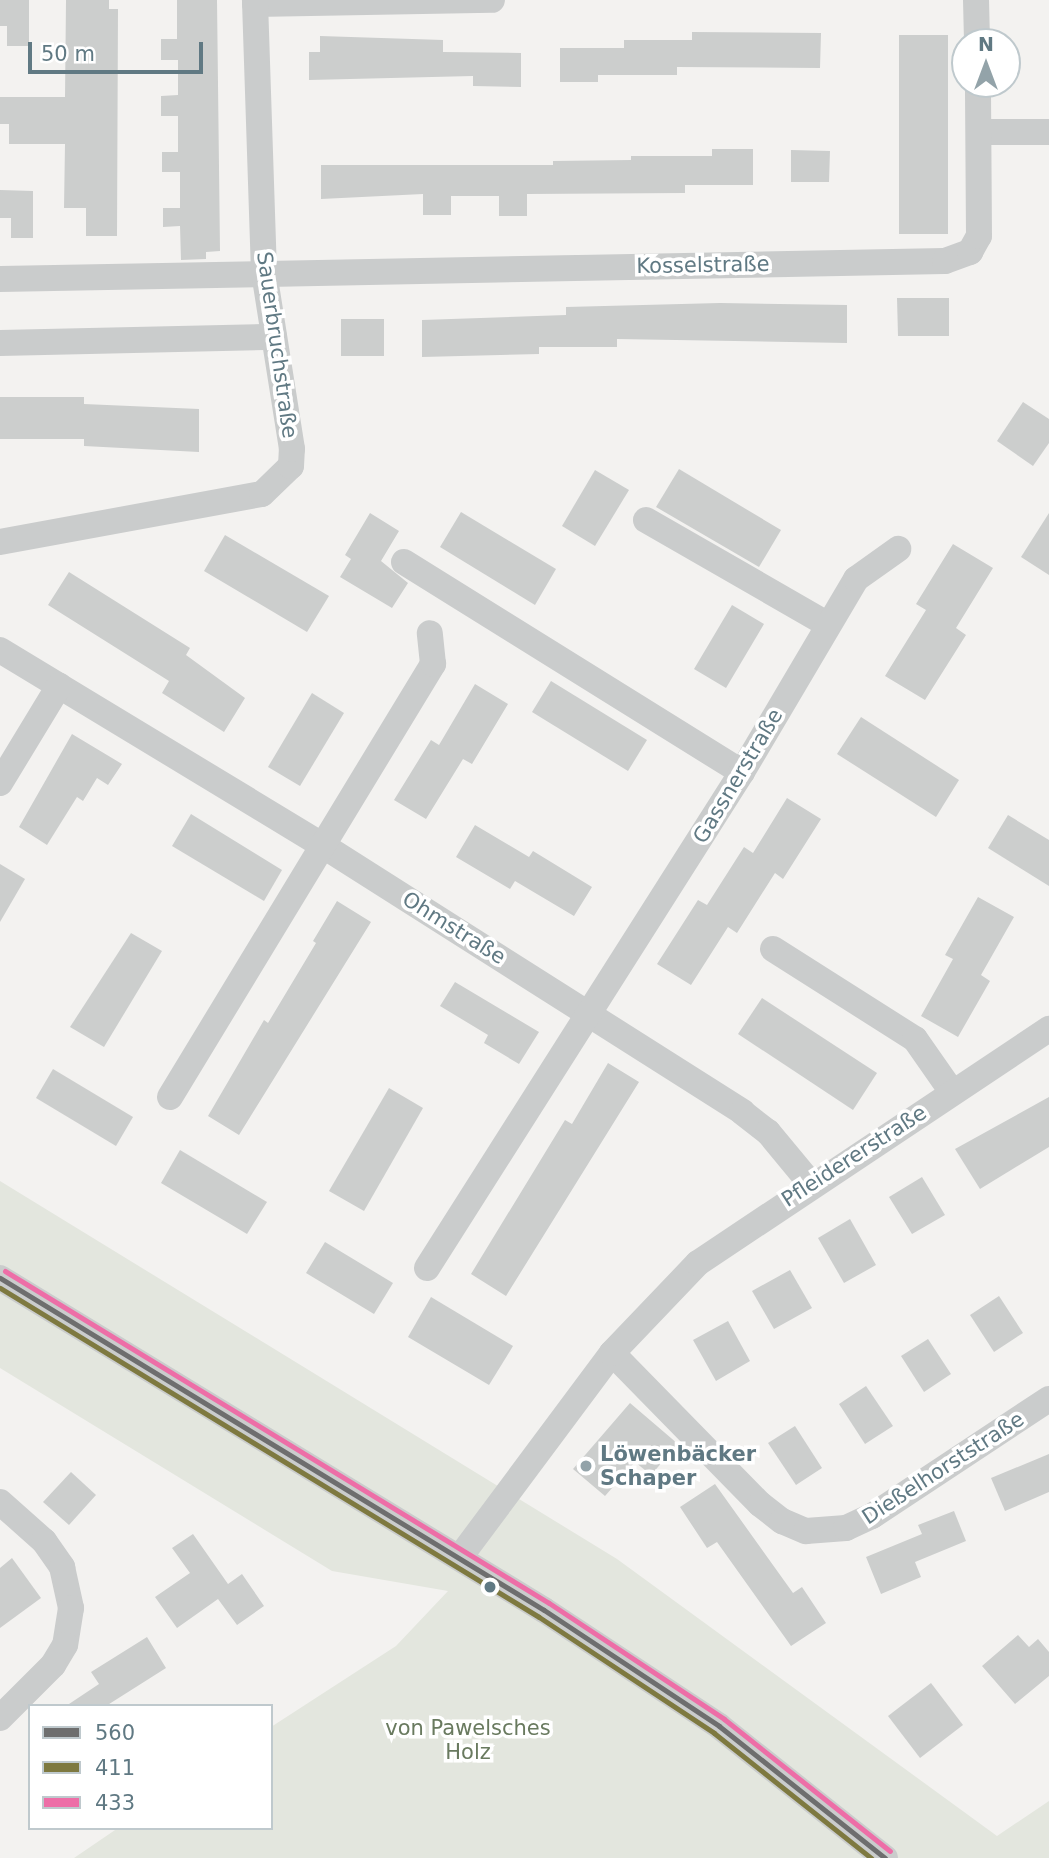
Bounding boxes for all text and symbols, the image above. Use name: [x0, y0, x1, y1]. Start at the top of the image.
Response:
scale bar: [32, 28, 206, 72]
north arrow: [951, 28, 1021, 98]
text: N: [978, 33, 994, 55]
text: 50 m: [41, 42, 95, 66]
street label: Sauerbruchstraße: [251, 250, 303, 440]
street label: Kosselstraße: [636, 251, 770, 279]
street label: Gassnerstraße: [688, 704, 788, 848]
street label: Ohmstraße: [398, 886, 510, 970]
street label: Pfleidererstraße: [777, 1100, 931, 1212]
street label: Dießelhorststraße: [857, 1406, 1029, 1530]
place label: Löwenbäcker Schaper: [600, 1441, 756, 1491]
marker: Löwenbäcker Schaper: [578, 1458, 594, 1474]
unlabelled marker: [483, 1580, 497, 1594]
legend: [28, 1704, 273, 1830]
park label: von Pawelsches Holz: [385, 1715, 551, 1765]
text: 560: [95, 1721, 135, 1745]
text: 411: [95, 1756, 135, 1780]
text: 433: [95, 1791, 135, 1815]

